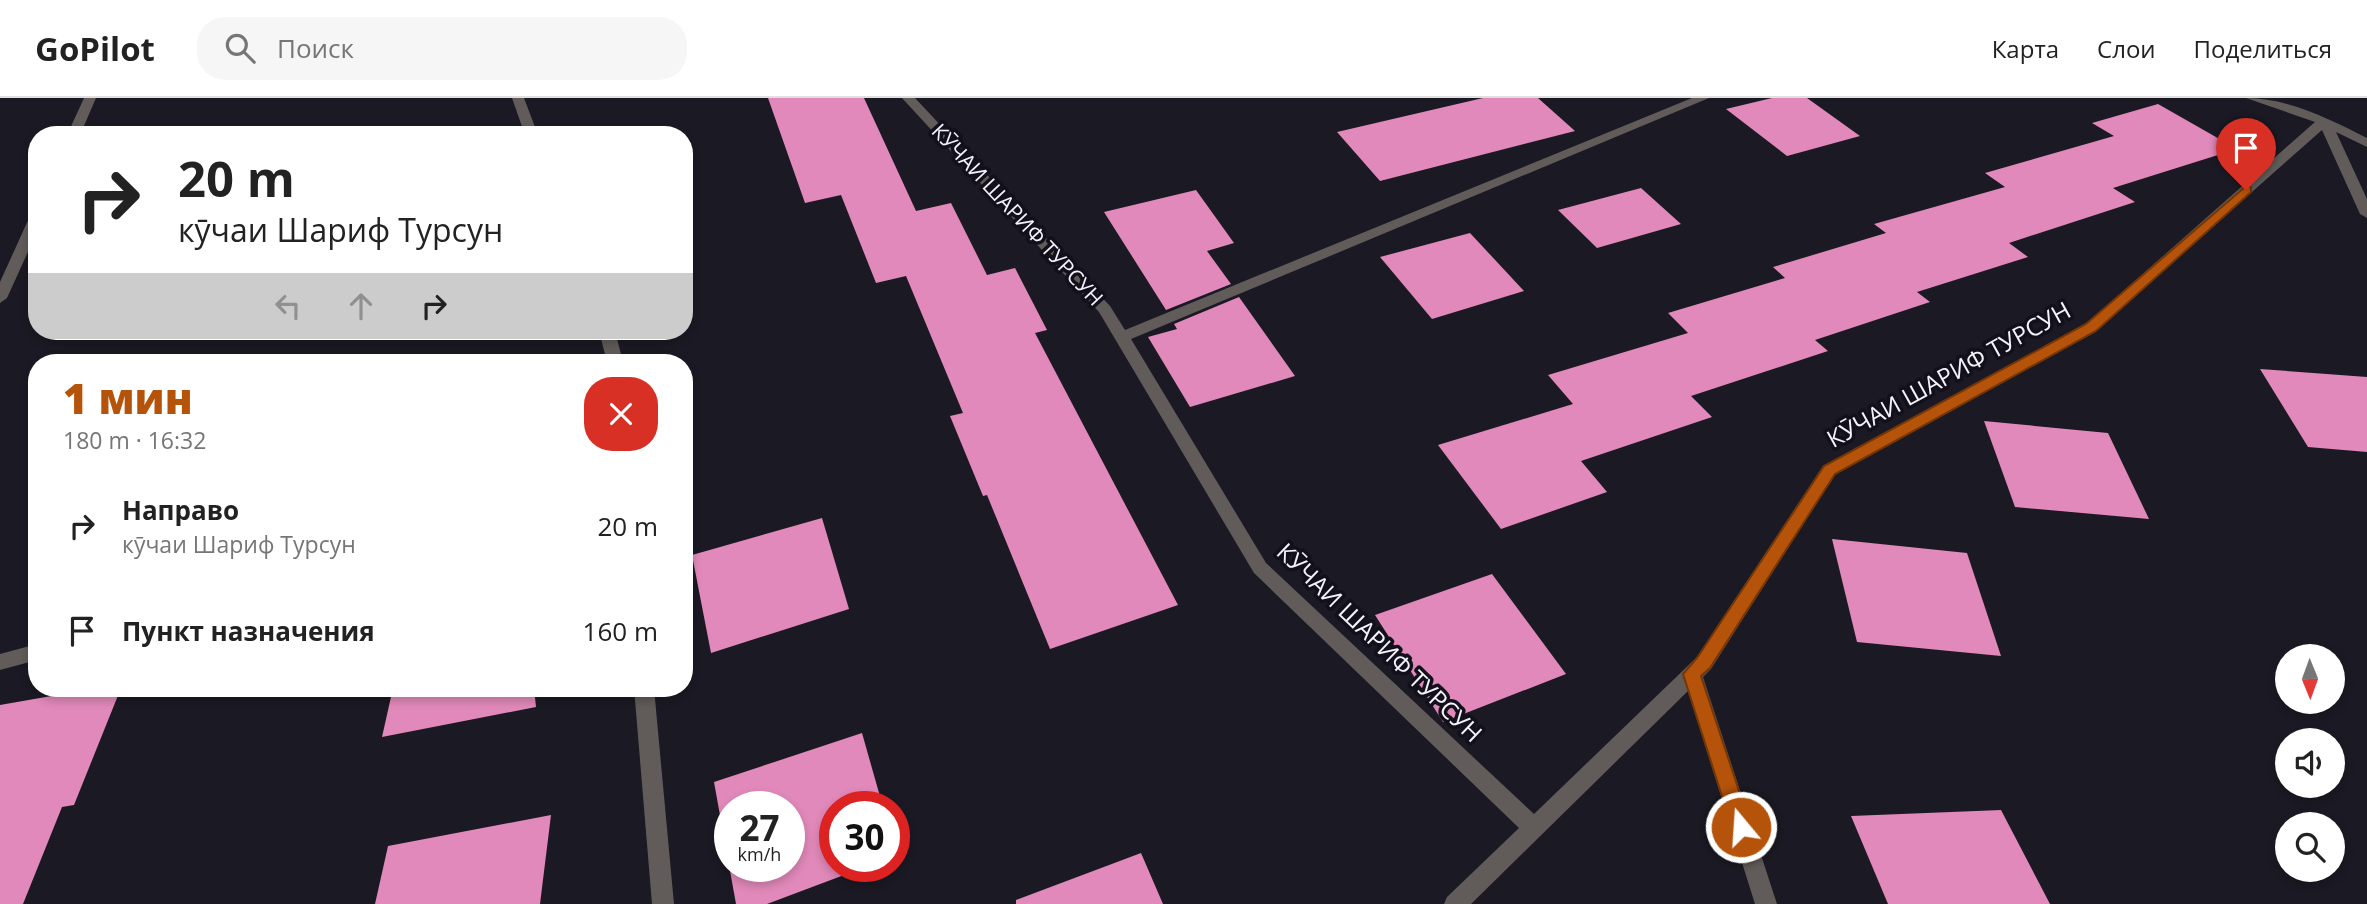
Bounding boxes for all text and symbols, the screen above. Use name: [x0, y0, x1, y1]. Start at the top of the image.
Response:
search box: [197, 17, 687, 80]
text: GoPilot: [35, 26, 155, 71]
icon: search: [221, 29, 259, 67]
text: Поиск: [277, 30, 354, 66]
text: Карта: [1992, 32, 2059, 65]
text: Слои: [2097, 32, 2156, 65]
text: Поделиться: [2194, 32, 2332, 65]
street label: КӮЧАИ ШАРИФ ТУРСУН: [926, 117, 1110, 311]
pin: [2216, 118, 2276, 190]
icon: arrive: [2227, 129, 2265, 167]
text: 20 m: [178, 145, 295, 211]
icon: right: [63, 154, 154, 245]
text: кӯчаи Шариф Турсун: [178, 208, 503, 251]
icon: left: [269, 287, 307, 325]
icon: ahead: [342, 287, 380, 325]
icon: right: [415, 287, 453, 325]
street label: КӮЧАИ ШАРИФ ТУРСУН: [1821, 293, 2076, 455]
text: 1 мин: [63, 369, 193, 426]
button: close: [584, 377, 658, 451]
text: 180 m · 16:32: [63, 424, 206, 456]
text: Направо: [122, 492, 239, 528]
icon: right: [63, 507, 101, 545]
text: 20 m: [597, 508, 658, 544]
text: кӯчаи Шариф Турсун: [122, 528, 356, 560]
street label: КӮЧАИ ШАРИФ ТУРСУН: [1270, 535, 1490, 749]
icon: arrive: [63, 612, 101, 650]
text: Пункт назначения: [122, 613, 375, 649]
text: 160 m: [583, 613, 658, 649]
north arrow: [2275, 644, 2345, 714]
map controls: [2275, 644, 2345, 882]
button: sound: [2275, 728, 2345, 798]
position arrow: [1704, 790, 1778, 864]
speed limit sign: 30: [819, 791, 910, 882]
text: 27: [739, 804, 780, 851]
button: search: [2275, 812, 2345, 882]
text: km/h: [738, 842, 781, 866]

